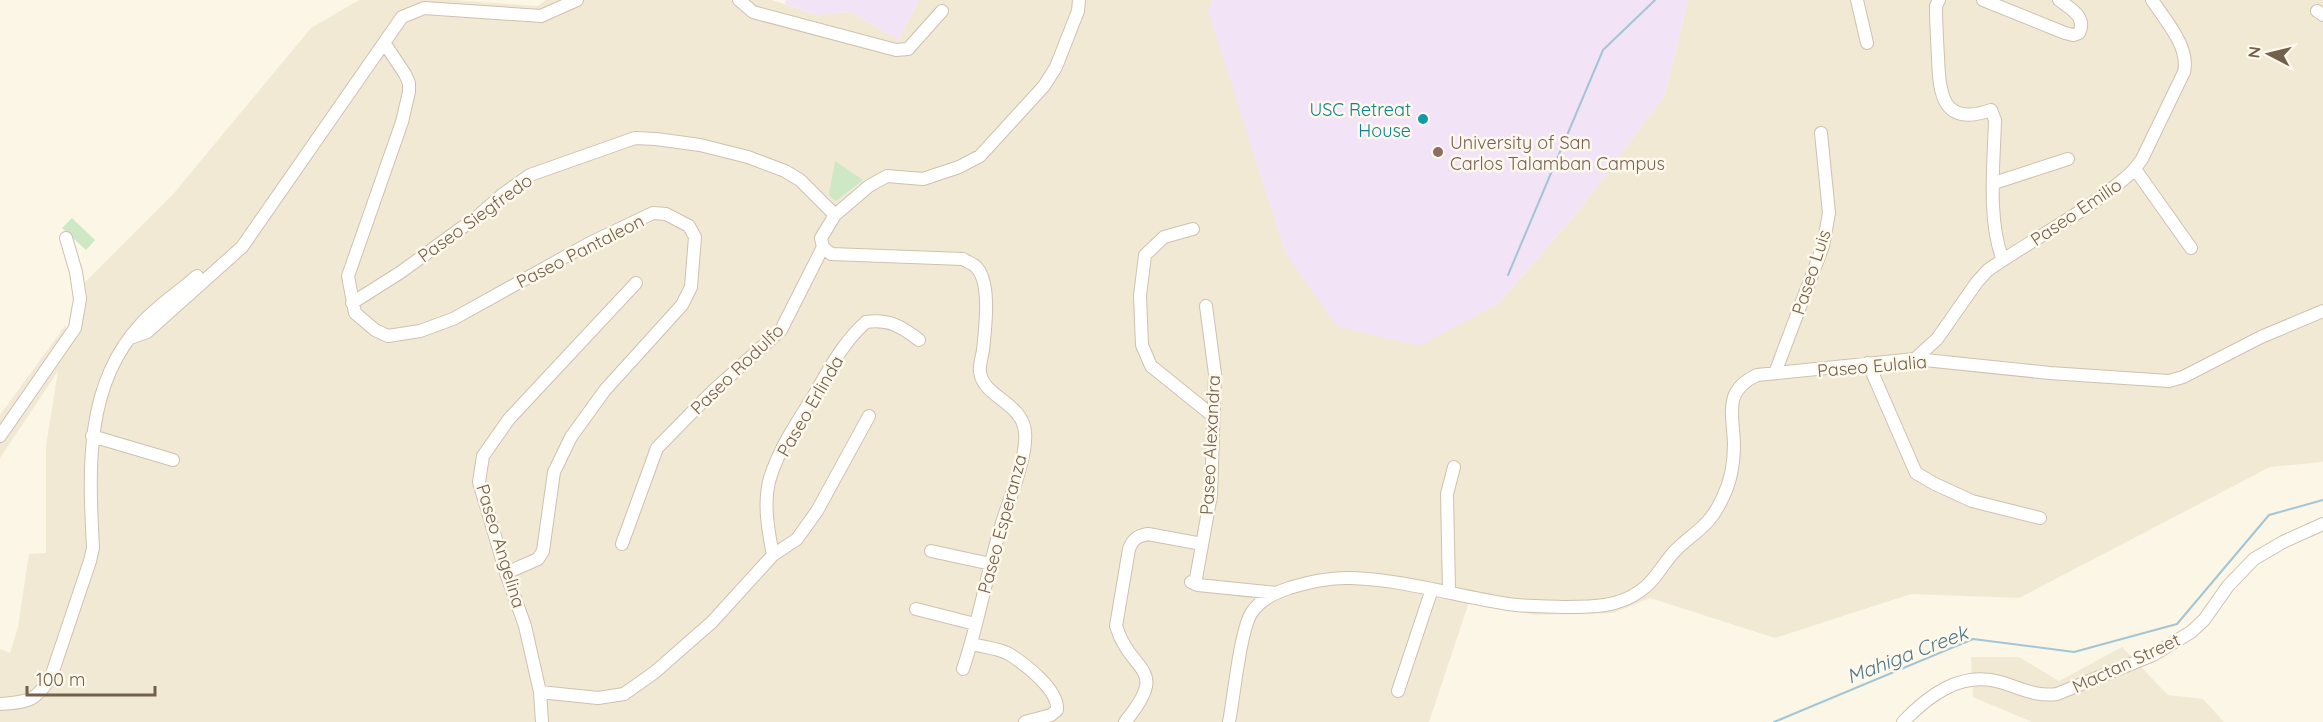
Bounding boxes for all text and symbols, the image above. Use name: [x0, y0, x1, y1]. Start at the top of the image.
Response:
north arrow: [2239, 24, 2299, 84]
text: N: [2243, 45, 2265, 59]
place label: USC Retreat House: [1310, 98, 1411, 142]
marker: USC Retreat House: [1416, 112, 1430, 126]
place label: University of San Carlos Talamban Campus: [1450, 131, 1665, 175]
marker: University of San Carlos Talamban Campus: [1431, 145, 1445, 159]
street label: Paseo Siegfredo: [413, 169, 537, 267]
street label: Paseo Emilio: [2026, 173, 2126, 251]
street label: Paseo Pantaleon: [512, 209, 648, 293]
street label: Paseo Luis: [1786, 227, 1836, 317]
street label: Paseo Rodulfo: [685, 319, 789, 419]
street label: Paseo Eulalia: [1816, 350, 1928, 382]
street label: Paseo Erlinda: [772, 351, 848, 461]
street label: Paseo Alexandra: [1195, 374, 1225, 516]
street label: Paseo Esperanza: [972, 452, 1032, 596]
street label: Paseo Angelina: [471, 481, 531, 611]
water label: Mahiga Creek: [1843, 619, 1973, 689]
street label: Mactan Street: [2068, 628, 2184, 698]
scale bar: [27, 659, 154, 697]
text: 100 m: [36, 668, 85, 691]

